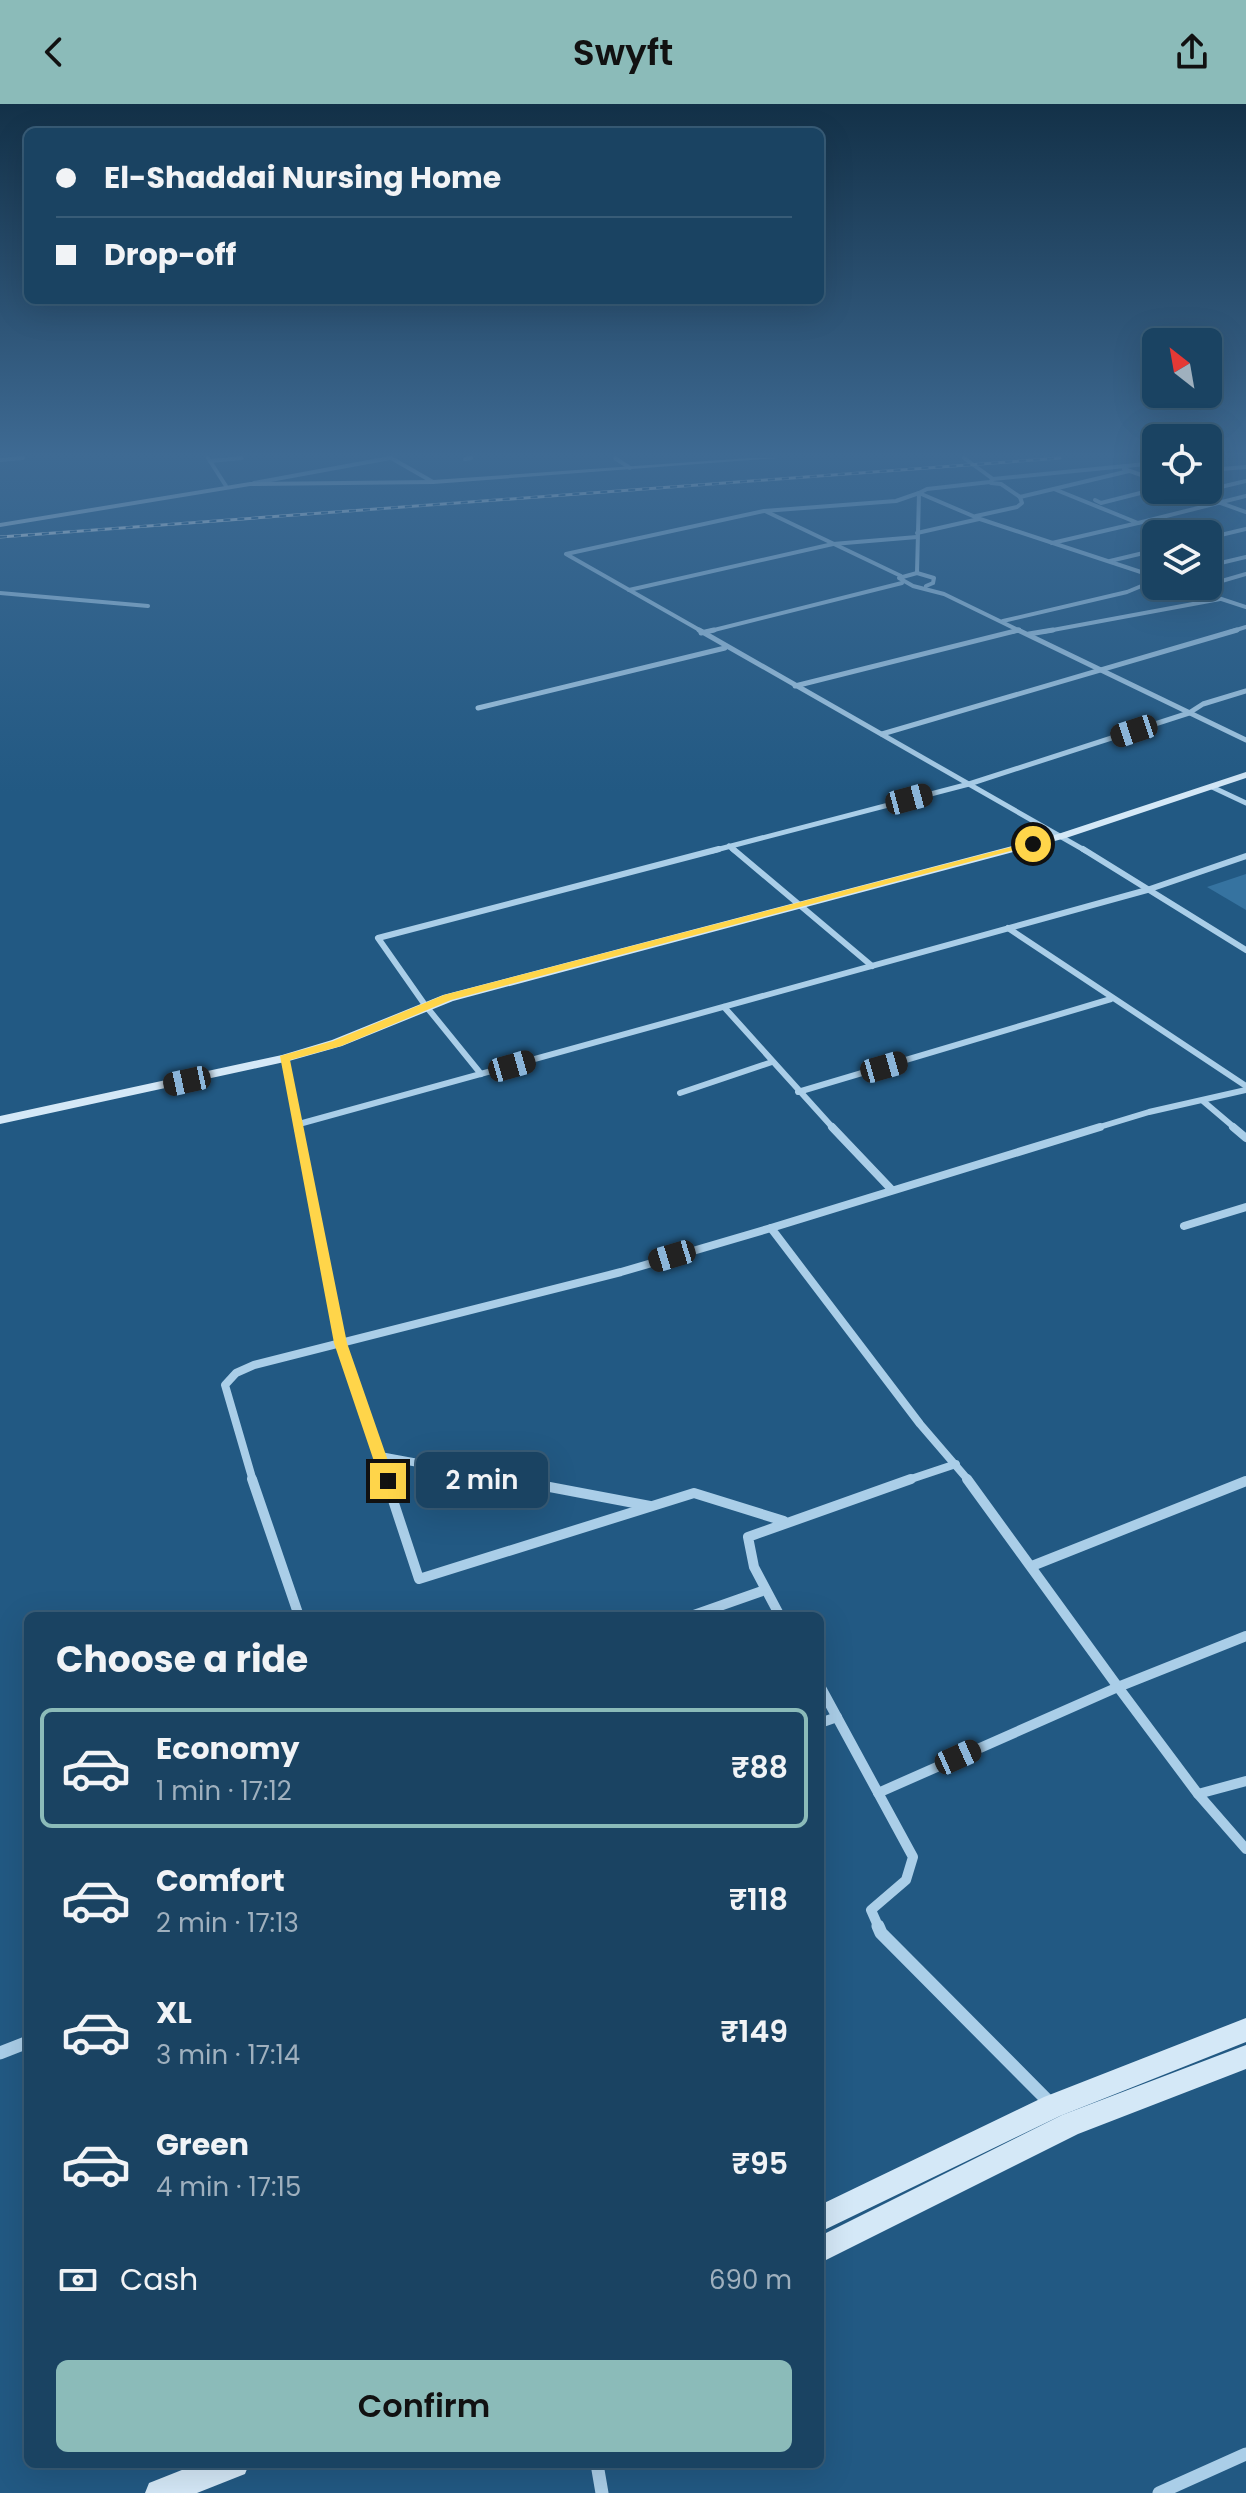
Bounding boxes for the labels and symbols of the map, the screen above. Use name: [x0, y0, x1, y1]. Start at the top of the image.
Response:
north arrow: [1142, 328, 1222, 408]
car: [1107, 712, 1161, 750]
car: [883, 781, 935, 817]
route start: [1015, 826, 1051, 862]
car: [486, 1048, 538, 1084]
car: [858, 1049, 910, 1085]
car: [161, 1064, 213, 1098]
car: [646, 1238, 698, 1274]
callout: 2 min: [416, 1453, 548, 1509]
route end: [370, 1463, 406, 1499]
car: [931, 1736, 985, 1778]

